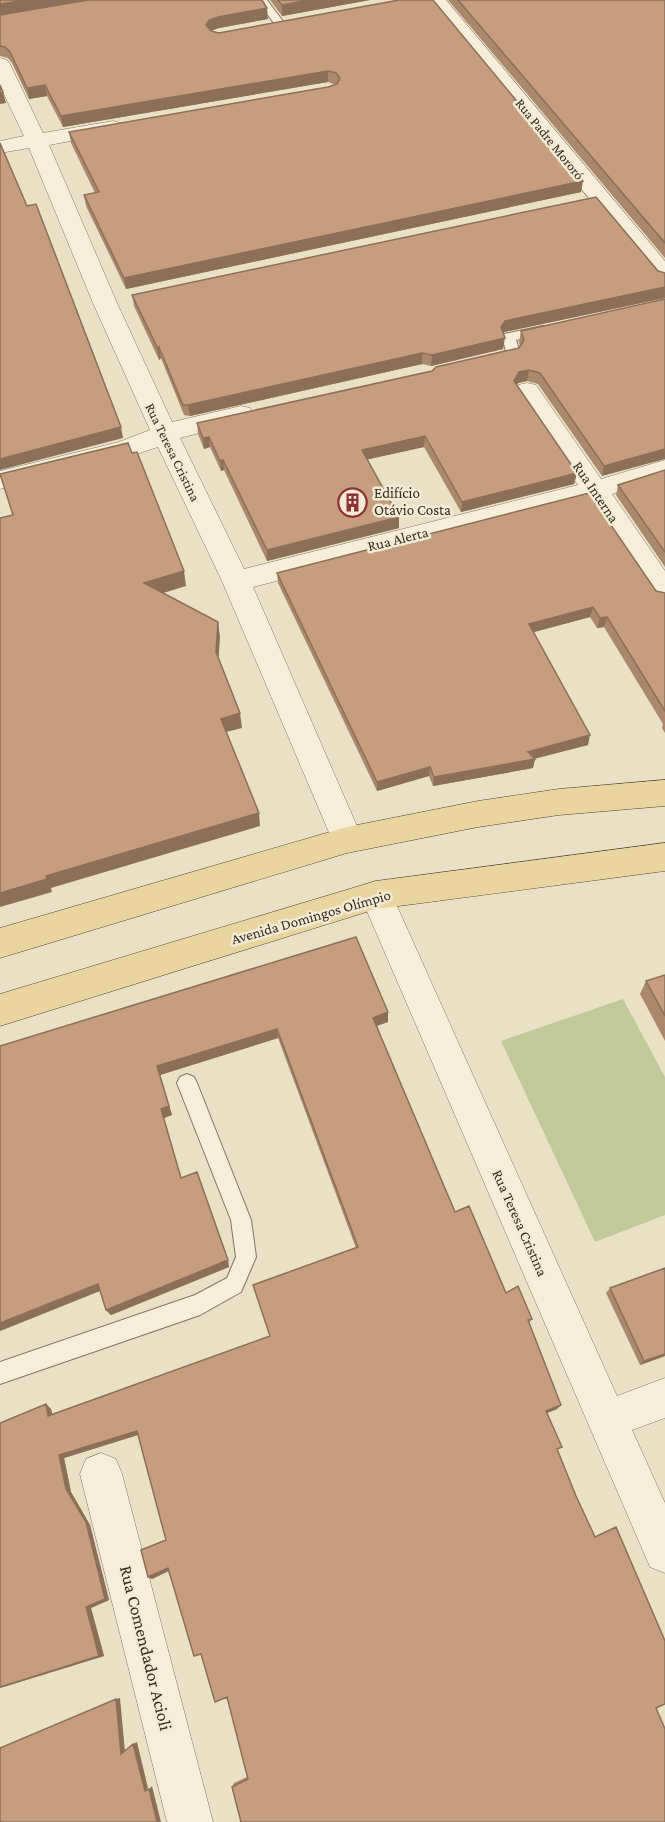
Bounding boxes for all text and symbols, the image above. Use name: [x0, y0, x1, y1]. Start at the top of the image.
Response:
street label: Rua Padre Mororó: [512, 95, 588, 183]
street label: Rua Teresa Cristina: [142, 400, 204, 504]
street label: Rua Interna: [570, 458, 622, 526]
place label: Edifício Otávio Costa: [374, 485, 451, 518]
building icon: Edifício Otávio Costa: [337, 486, 369, 518]
street label: Rua Alerta: [366, 524, 430, 554]
street label: Avenida Domingos Olímpio: [229, 887, 393, 948]
street label: Rua Teresa Cristina: [489, 1167, 551, 1279]
street label: Rua Comendador Acioli: [116, 1563, 176, 1733]

